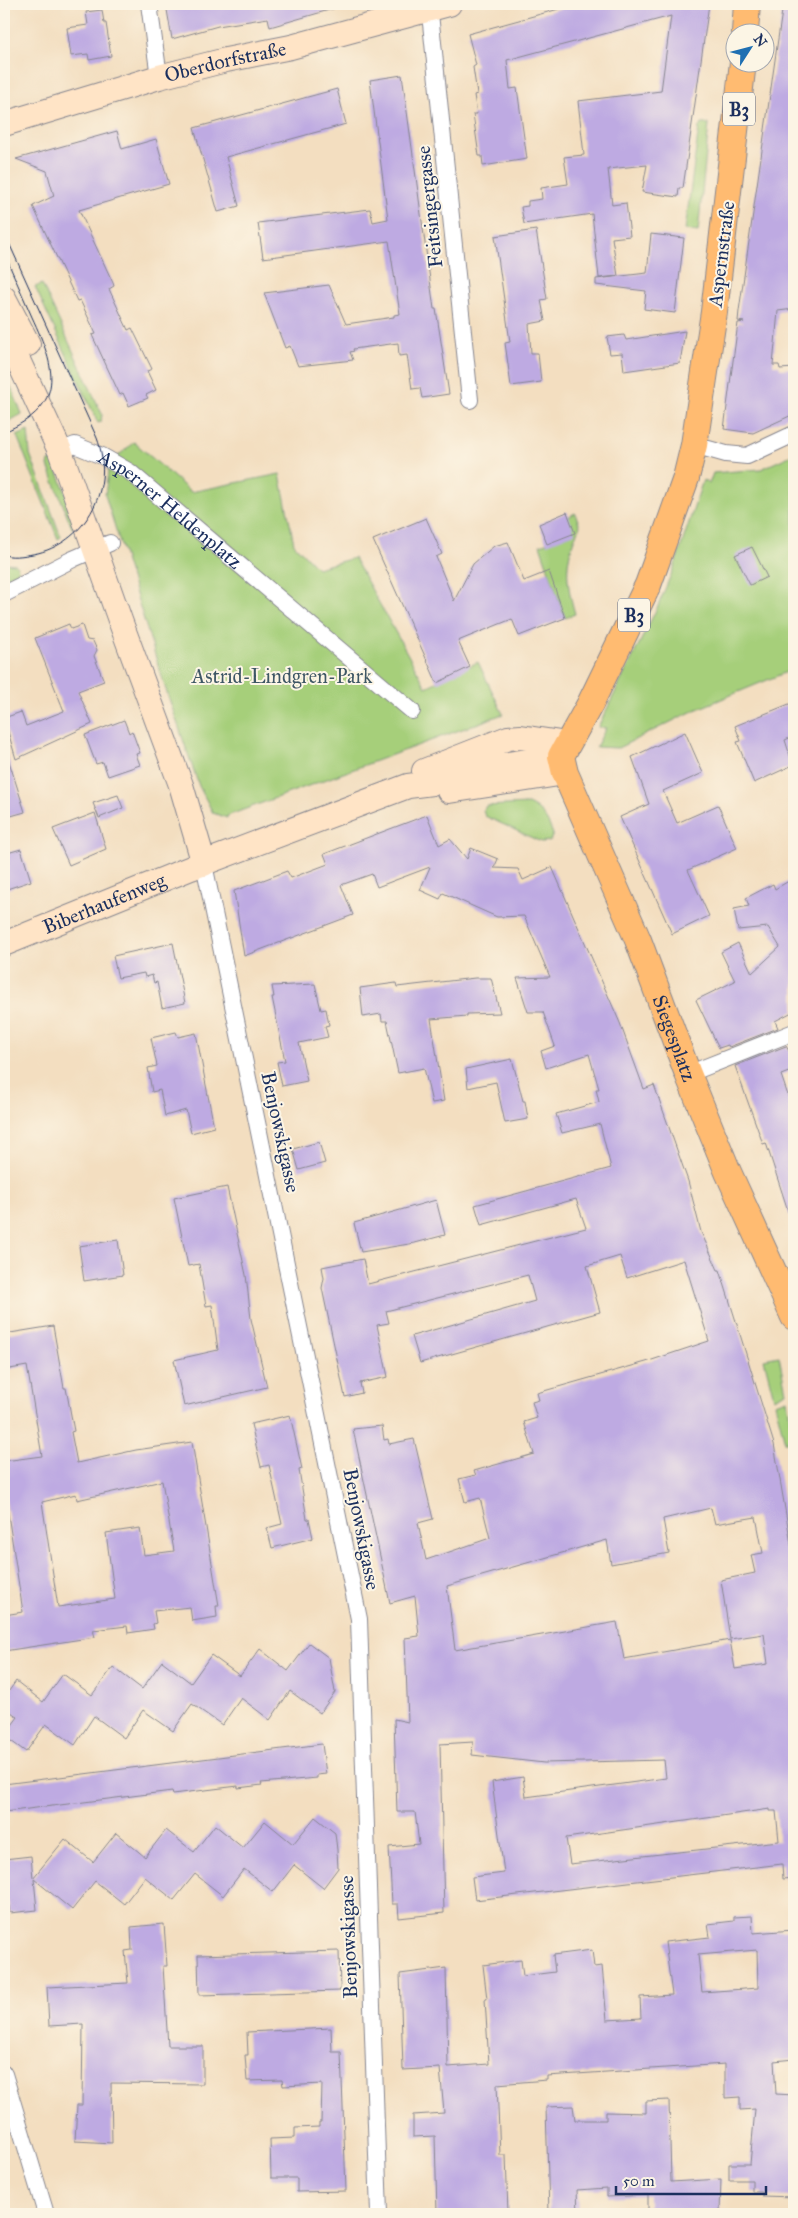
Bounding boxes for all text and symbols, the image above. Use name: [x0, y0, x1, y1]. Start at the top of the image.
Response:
north arrow: [726, 22, 776, 72]
text: N: [750, 31, 771, 51]
street label: Oberdorfstraße: [162, 36, 288, 87]
road number: B3: [723, 92, 755, 126]
street label: Feitsingergasse: [411, 145, 448, 269]
street label: Aspernstraße: [702, 200, 739, 309]
street label: Asperner Heldenplatz: [93, 444, 247, 574]
road number: B3: [618, 598, 650, 632]
park label: Astrid-Lindgren-Park: [191, 664, 373, 689]
street label: Biberhaufenweg: [39, 867, 170, 939]
street label: Siegesplatz: [648, 992, 702, 1085]
street label: Benjowskigasse: [255, 1069, 306, 1195]
street label: Benjowskigasse: [337, 1466, 386, 1592]
street label: Benjowskigasse: [334, 1875, 363, 1999]
scale bar: [616, 2163, 766, 2195]
text: 50 m: [623, 2172, 655, 2190]

